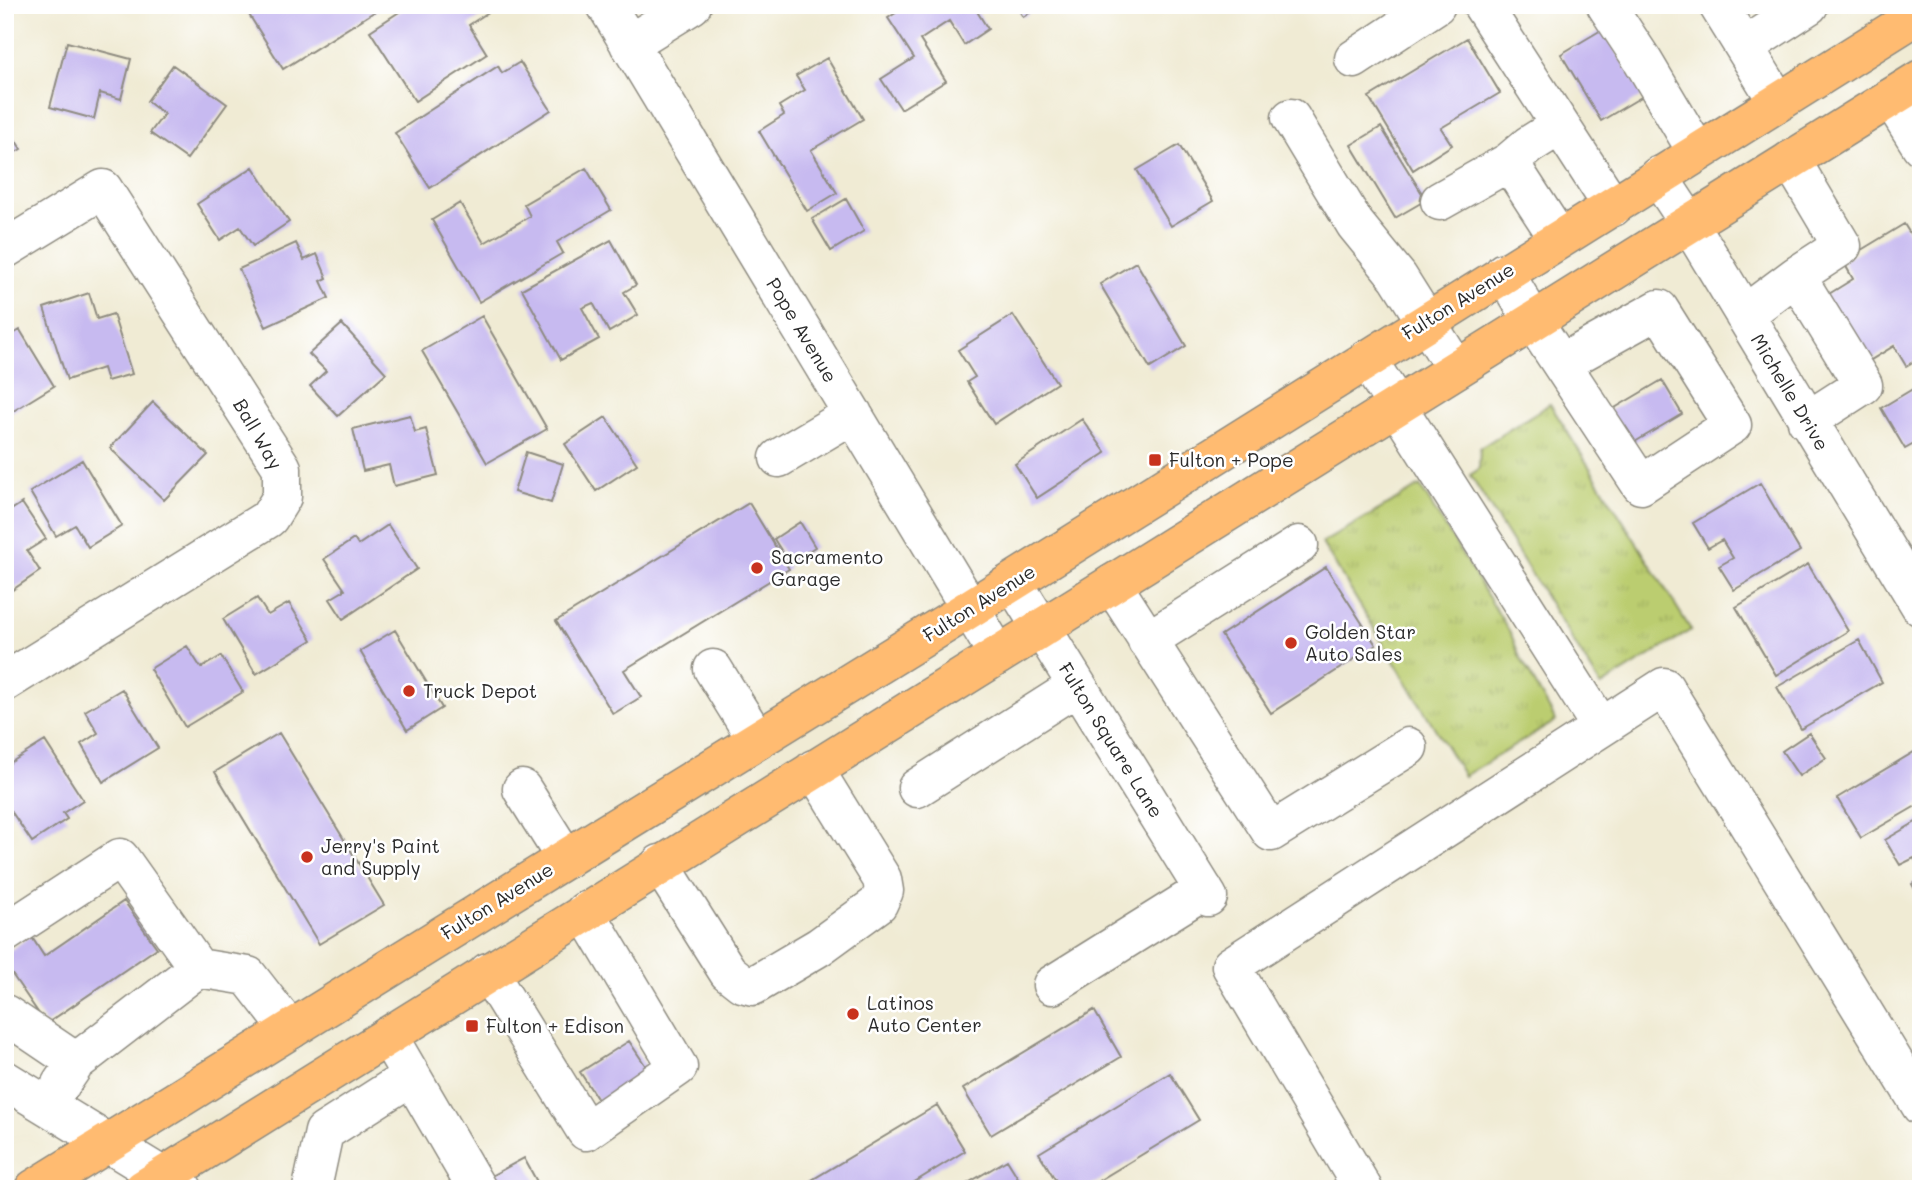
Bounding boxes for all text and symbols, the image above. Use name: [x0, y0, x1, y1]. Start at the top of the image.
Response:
street label: Fulton Avenue: [1397, 256, 1519, 345]
street label: Pope Avenue: [761, 273, 844, 387]
street label: Michelle Drive: [1746, 329, 1835, 455]
street label: Ball Way: [228, 394, 289, 474]
place label: Fulton + Pope: [1169, 447, 1294, 472]
marker: Fulton + Pope: [1147, 452, 1163, 468]
place label: Sacramento Garage: [771, 544, 883, 591]
street label: Fulton Avenue: [918, 558, 1040, 647]
marker: Sacramento Garage: [749, 560, 765, 576]
place label: Golden Star Auto Sales: [1305, 619, 1416, 666]
marker: Golden Star Auto Sales: [1283, 635, 1299, 651]
street label: Fulton Square Lane: [1053, 657, 1169, 822]
place label: Truck Depot: [423, 678, 537, 703]
marker: Truck Depot: [401, 683, 417, 699]
place label: Jerry's Paint and Supply: [321, 833, 440, 880]
marker: Jerry's Paint and Supply: [299, 849, 315, 865]
street label: Fulton Avenue: [436, 856, 558, 945]
place label: Latinos Auto Center: [867, 990, 982, 1037]
marker: Latinos Auto Center: [845, 1006, 861, 1022]
place label: Fulton + Edison: [486, 1013, 624, 1038]
marker: Fulton + Edison: [464, 1018, 480, 1034]

